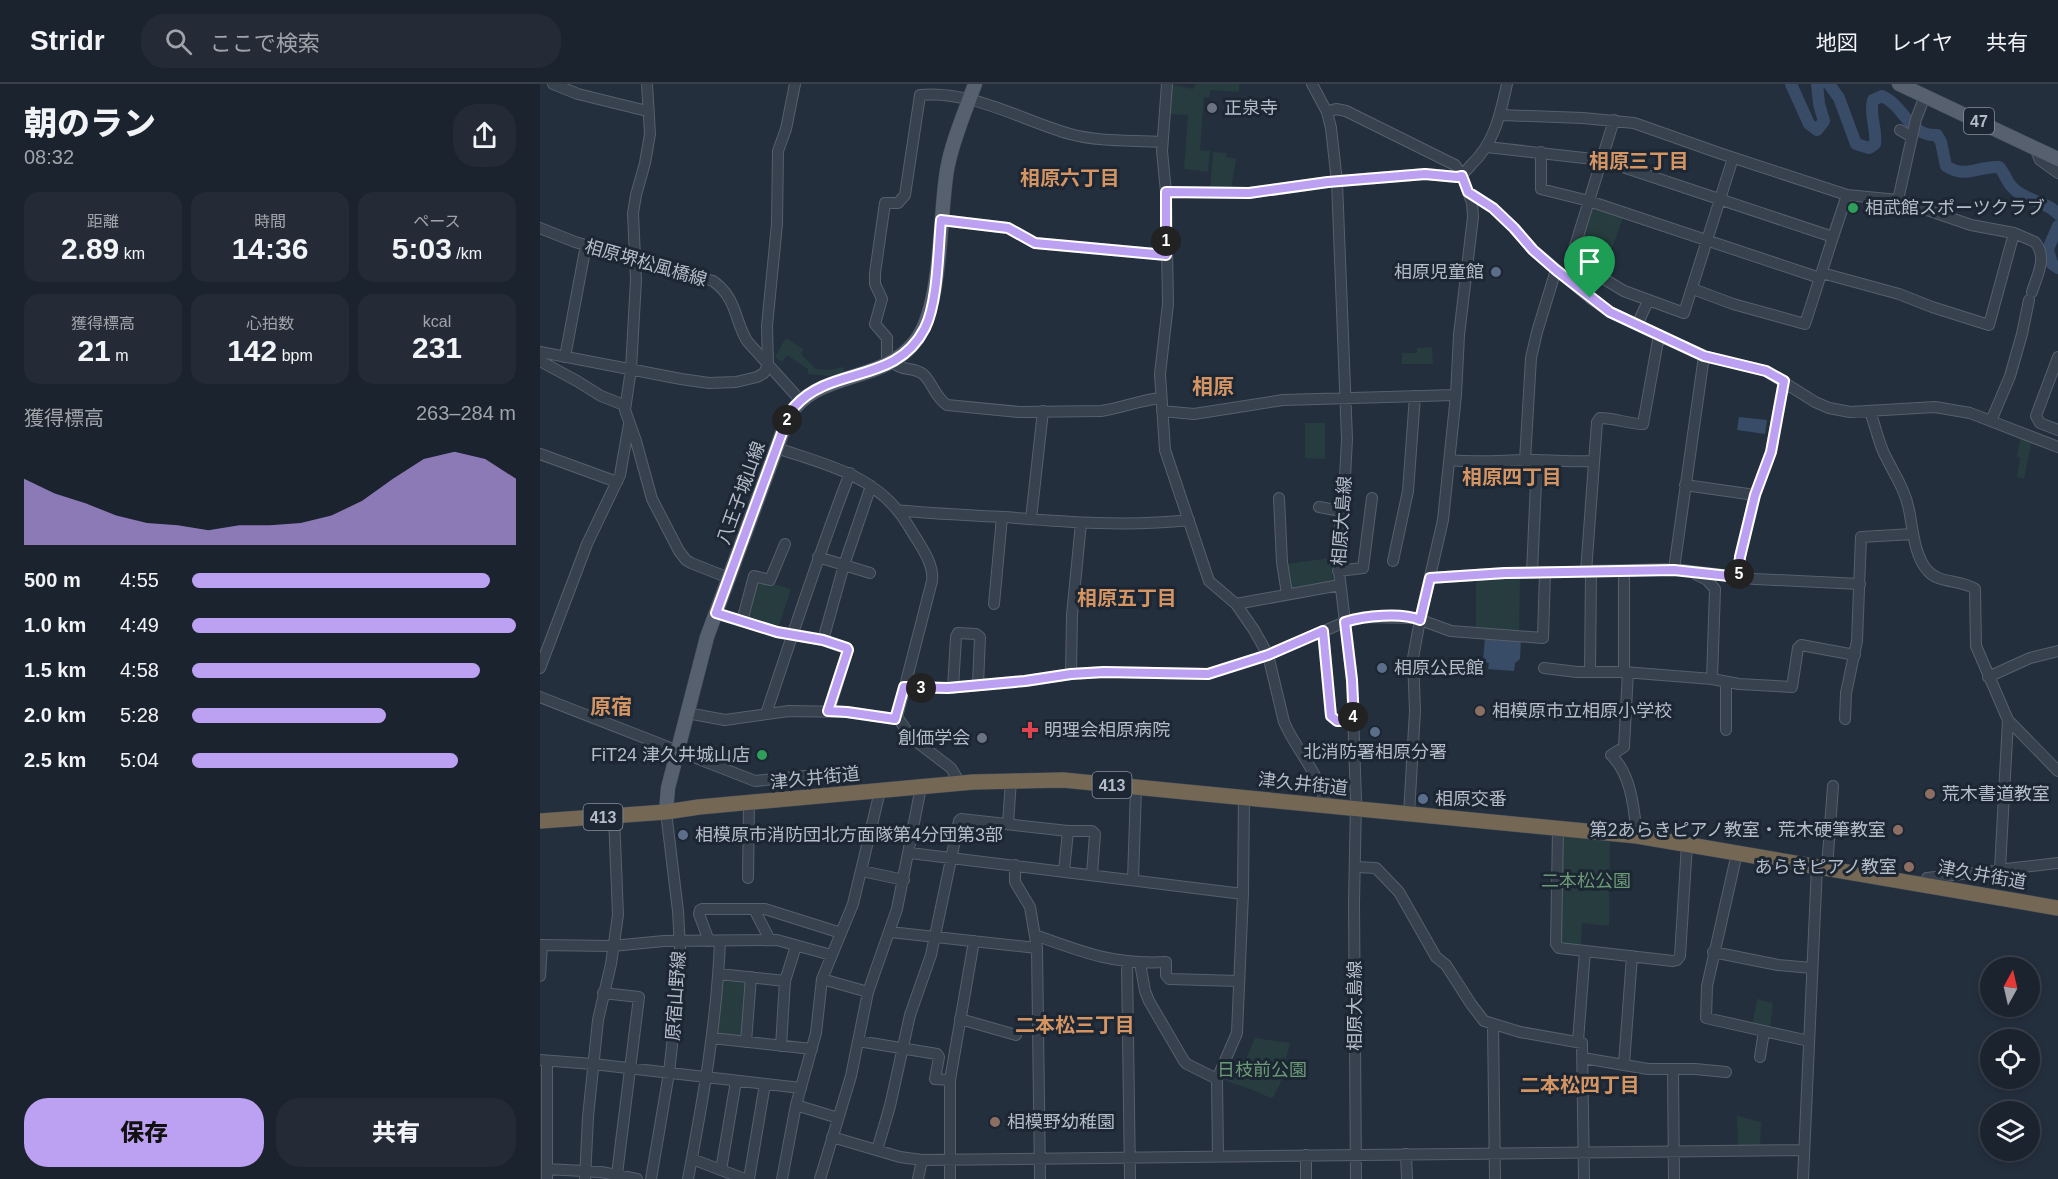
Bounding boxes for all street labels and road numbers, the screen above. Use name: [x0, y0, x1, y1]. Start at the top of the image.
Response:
road number: 47: [1964, 108, 1994, 134]
street label: 相原堺松風橋線: [583, 236, 709, 290]
street label: 八王子城山線: [713, 439, 769, 547]
street label: 相原大島線: [1329, 475, 1355, 567]
street label: 津久井街道: [769, 763, 861, 793]
street label: 津久井街道: [1257, 769, 1349, 799]
road number: 413: [1092, 772, 1132, 798]
road number: 413: [584, 804, 622, 830]
street label: 津久井街道: [1936, 857, 2028, 893]
street label: 原宿山野線: [663, 950, 689, 1042]
street label: 相原大島線: [1345, 961, 1365, 1051]

